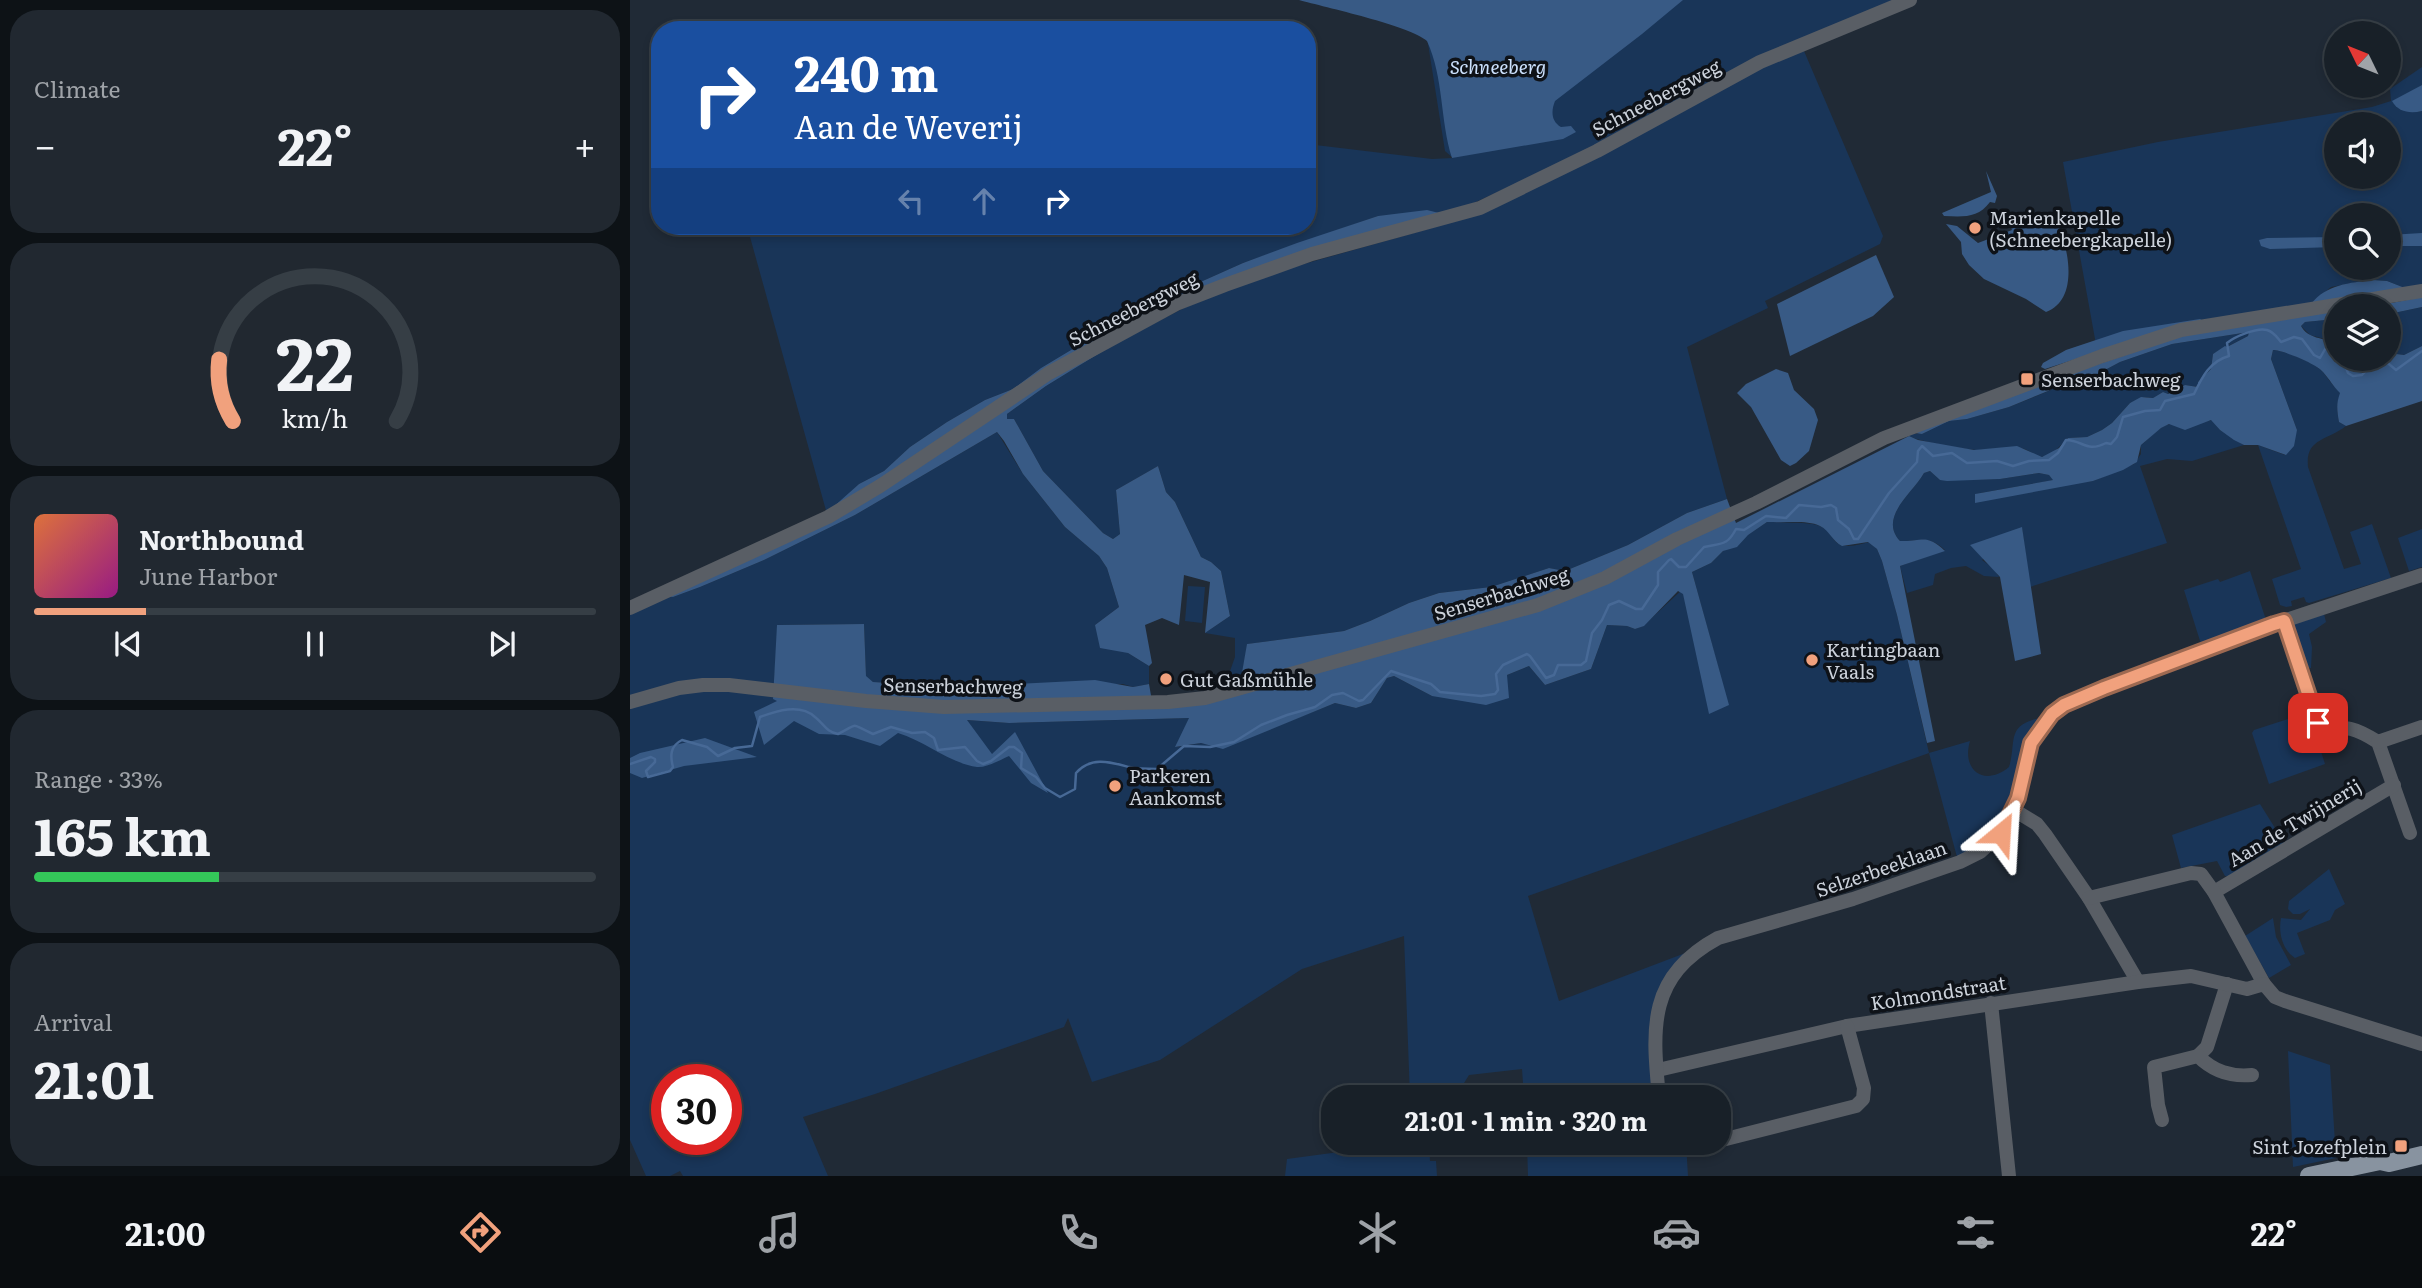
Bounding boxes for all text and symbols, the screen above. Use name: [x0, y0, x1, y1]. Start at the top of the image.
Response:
north arrow: [2324, 21, 2401, 98]
map controls: [2324, 21, 2401, 371]
text: 240 m: [794, 34, 939, 107]
icon: right: [679, 49, 770, 140]
street label: Schneebergweg: [1587, 51, 1726, 143]
park label: Schneeberg: [1450, 52, 1546, 80]
text: Climate: [34, 71, 120, 105]
text: Aan de Weverij: [794, 101, 1023, 149]
text: 22°: [277, 105, 353, 182]
button: sound: [2324, 112, 2401, 189]
text: −: [34, 115, 56, 172]
text: +: [574, 115, 596, 172]
icon: left: [892, 182, 930, 220]
icon: ahead: [965, 182, 1003, 220]
icon: right: [1038, 182, 1076, 220]
place label: Marienkapelle (Schneebergkapelle): [1989, 203, 2172, 253]
button: search: [2324, 203, 2401, 280]
marker: Marienkapelle (Schneebergkapelle): [1967, 220, 1983, 236]
street label: Schneebergweg: [1063, 263, 1203, 353]
button: layers: [2324, 294, 2401, 371]
text: 22: [276, 305, 354, 413]
place label: Senserbachweg: [2041, 365, 2181, 393]
marker: Senserbachweg: [2019, 371, 2035, 387]
text: km/h: [282, 399, 348, 436]
text: Northbound: [139, 519, 304, 558]
text: June Harbor: [139, 558, 277, 592]
street label: Senserbachweg: [1430, 559, 1572, 627]
icon: previous: [109, 625, 147, 663]
icon: pause: [296, 625, 334, 663]
icon: next: [483, 625, 521, 663]
place label: Kartingbaan Vaals: [1826, 635, 1940, 685]
marker: Kartingbaan Vaals: [1804, 652, 1820, 668]
place label: Gut Gaßmühle: [1180, 665, 1313, 693]
street label: Senserbachweg: [883, 670, 1023, 700]
marker: Gut Gaßmühle: [1158, 671, 1174, 687]
pin: [2288, 693, 2348, 753]
icon: arrive: [2299, 704, 2337, 742]
text: Range · 33%: [34, 761, 163, 795]
place label: Parkeren Aankomst: [1129, 761, 1223, 811]
street label: Aan de Twijnerij: [2222, 771, 2366, 873]
marker: Parkeren Aankomst: [1107, 778, 1123, 794]
text: 165 km: [34, 795, 211, 872]
position arrow: [1964, 796, 2038, 870]
street label: Selzerbeeklaan: [1812, 833, 1950, 903]
street label: Kolmondstraat: [1868, 967, 2008, 1017]
text: Arrival: [34, 1004, 113, 1038]
text: 21:01: [34, 1038, 154, 1115]
speed limit sign: 30: [651, 1064, 742, 1155]
text: 21:01 · 1 min · 320 m: [1405, 1100, 1647, 1139]
place label: Sint Jozefplein: [2252, 1132, 2387, 1160]
marker: Sint Jozefplein: [2393, 1138, 2409, 1154]
text: 21:00: [125, 1208, 205, 1256]
icon: directions: [456, 1208, 505, 1257]
icon: music: [755, 1208, 804, 1257]
icon: phone: [1054, 1208, 1103, 1257]
icon: climate: [1353, 1208, 1402, 1257]
icon: car: [1652, 1208, 1701, 1257]
icon: filters: [1951, 1208, 2000, 1257]
text: 22°: [2251, 1208, 2297, 1256]

